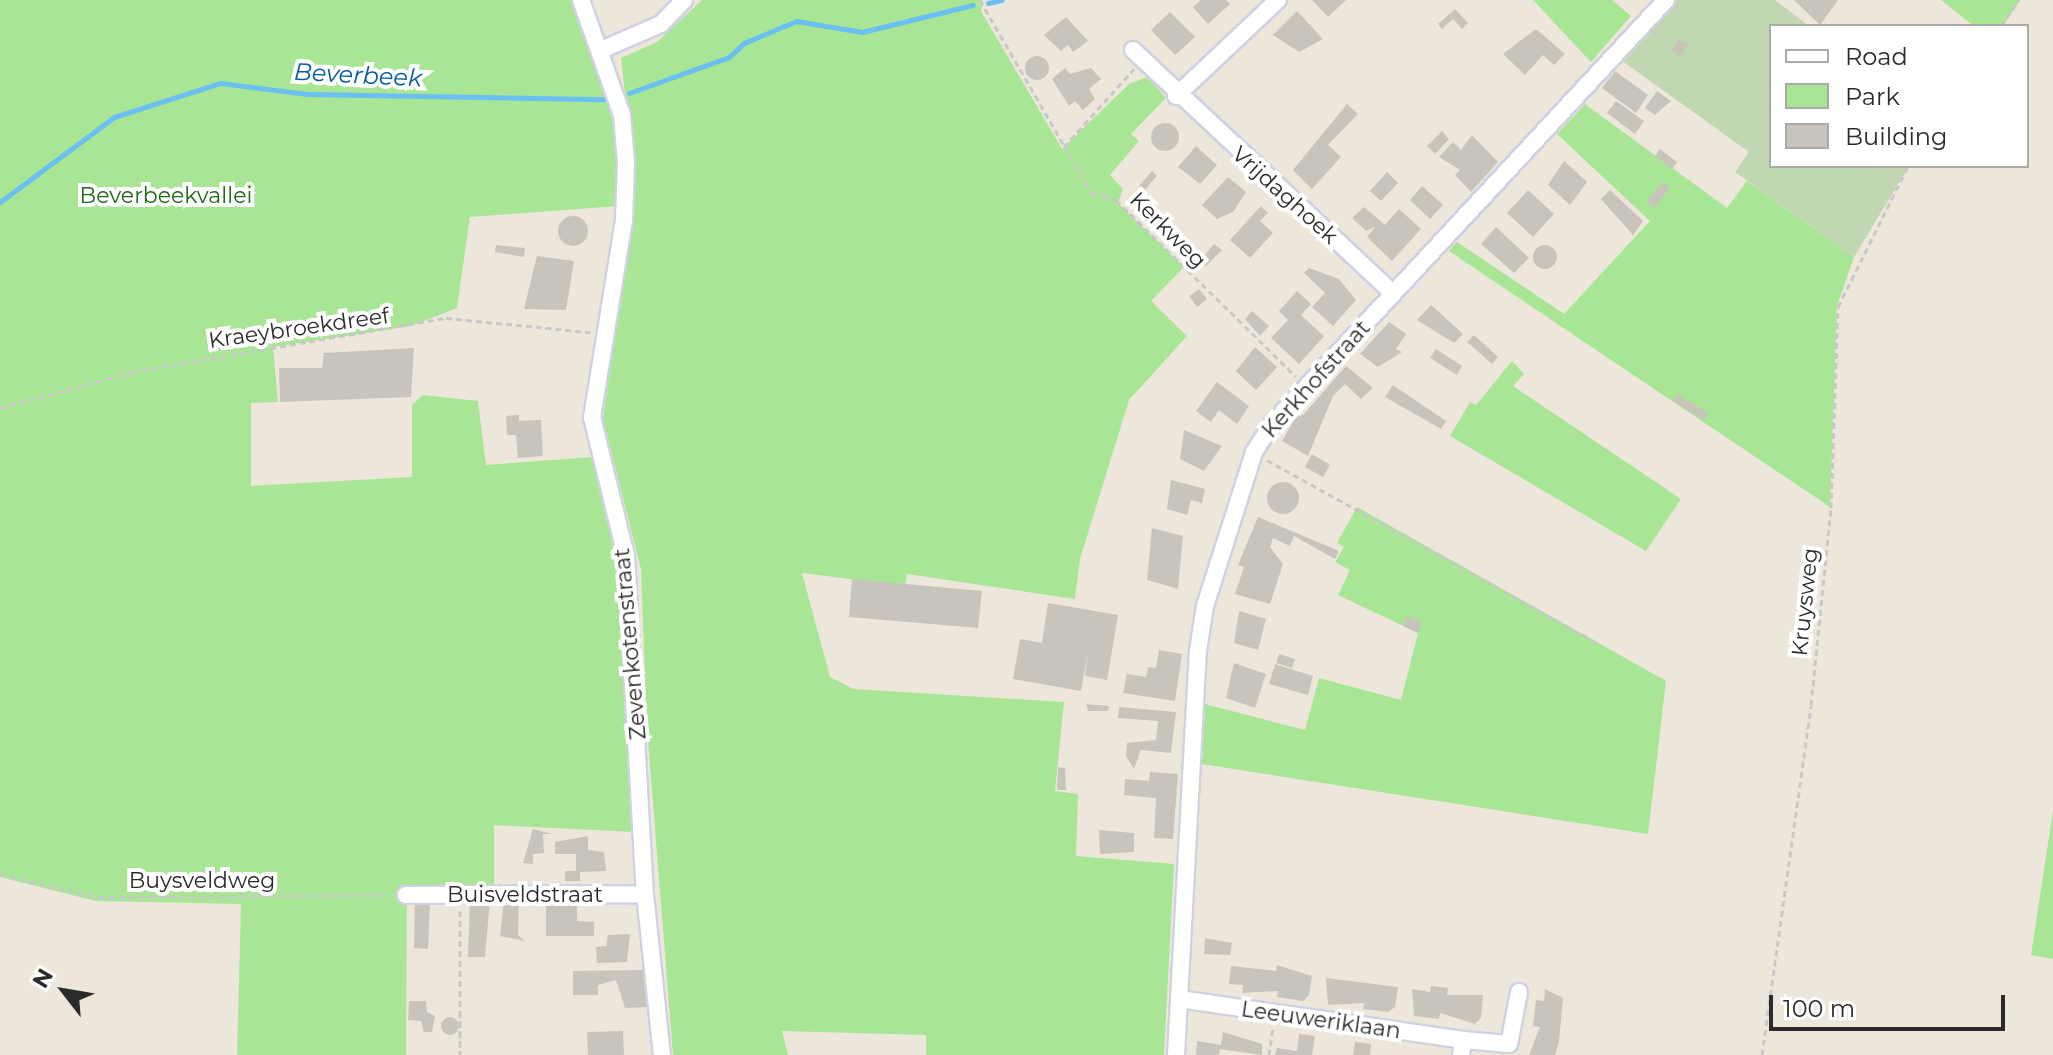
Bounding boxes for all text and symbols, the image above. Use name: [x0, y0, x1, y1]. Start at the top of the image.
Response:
legend: [1769, 24, 2029, 168]
text: Road: [1845, 42, 1908, 71]
water label: Beverbeek: [293, 57, 423, 93]
text: Park: [1845, 82, 1900, 111]
text: Building: [1845, 122, 1948, 151]
street label: Vrijdaghoek: [1227, 141, 1343, 249]
park label: Beverbeekvallei: [80, 183, 252, 209]
street label: Kerkweg: [1124, 186, 1212, 274]
street label: Kraeybroekdreef: [207, 302, 391, 354]
street label: Kerkhofstraat: [1256, 315, 1376, 443]
street label: Zevenkotenstraat: [608, 547, 652, 741]
street label: Kruysweg: [1786, 547, 1824, 657]
street label: Buysveldweg: [129, 868, 275, 894]
street label: Buisveldstraat: [447, 882, 603, 908]
north arrow: [24, 951, 104, 1031]
text: N: [27, 964, 59, 993]
scale bar: [1773, 979, 2009, 1029]
text: 100 m: [1783, 994, 1855, 1023]
street label: Leeuweriklaan: [1239, 996, 1403, 1044]

